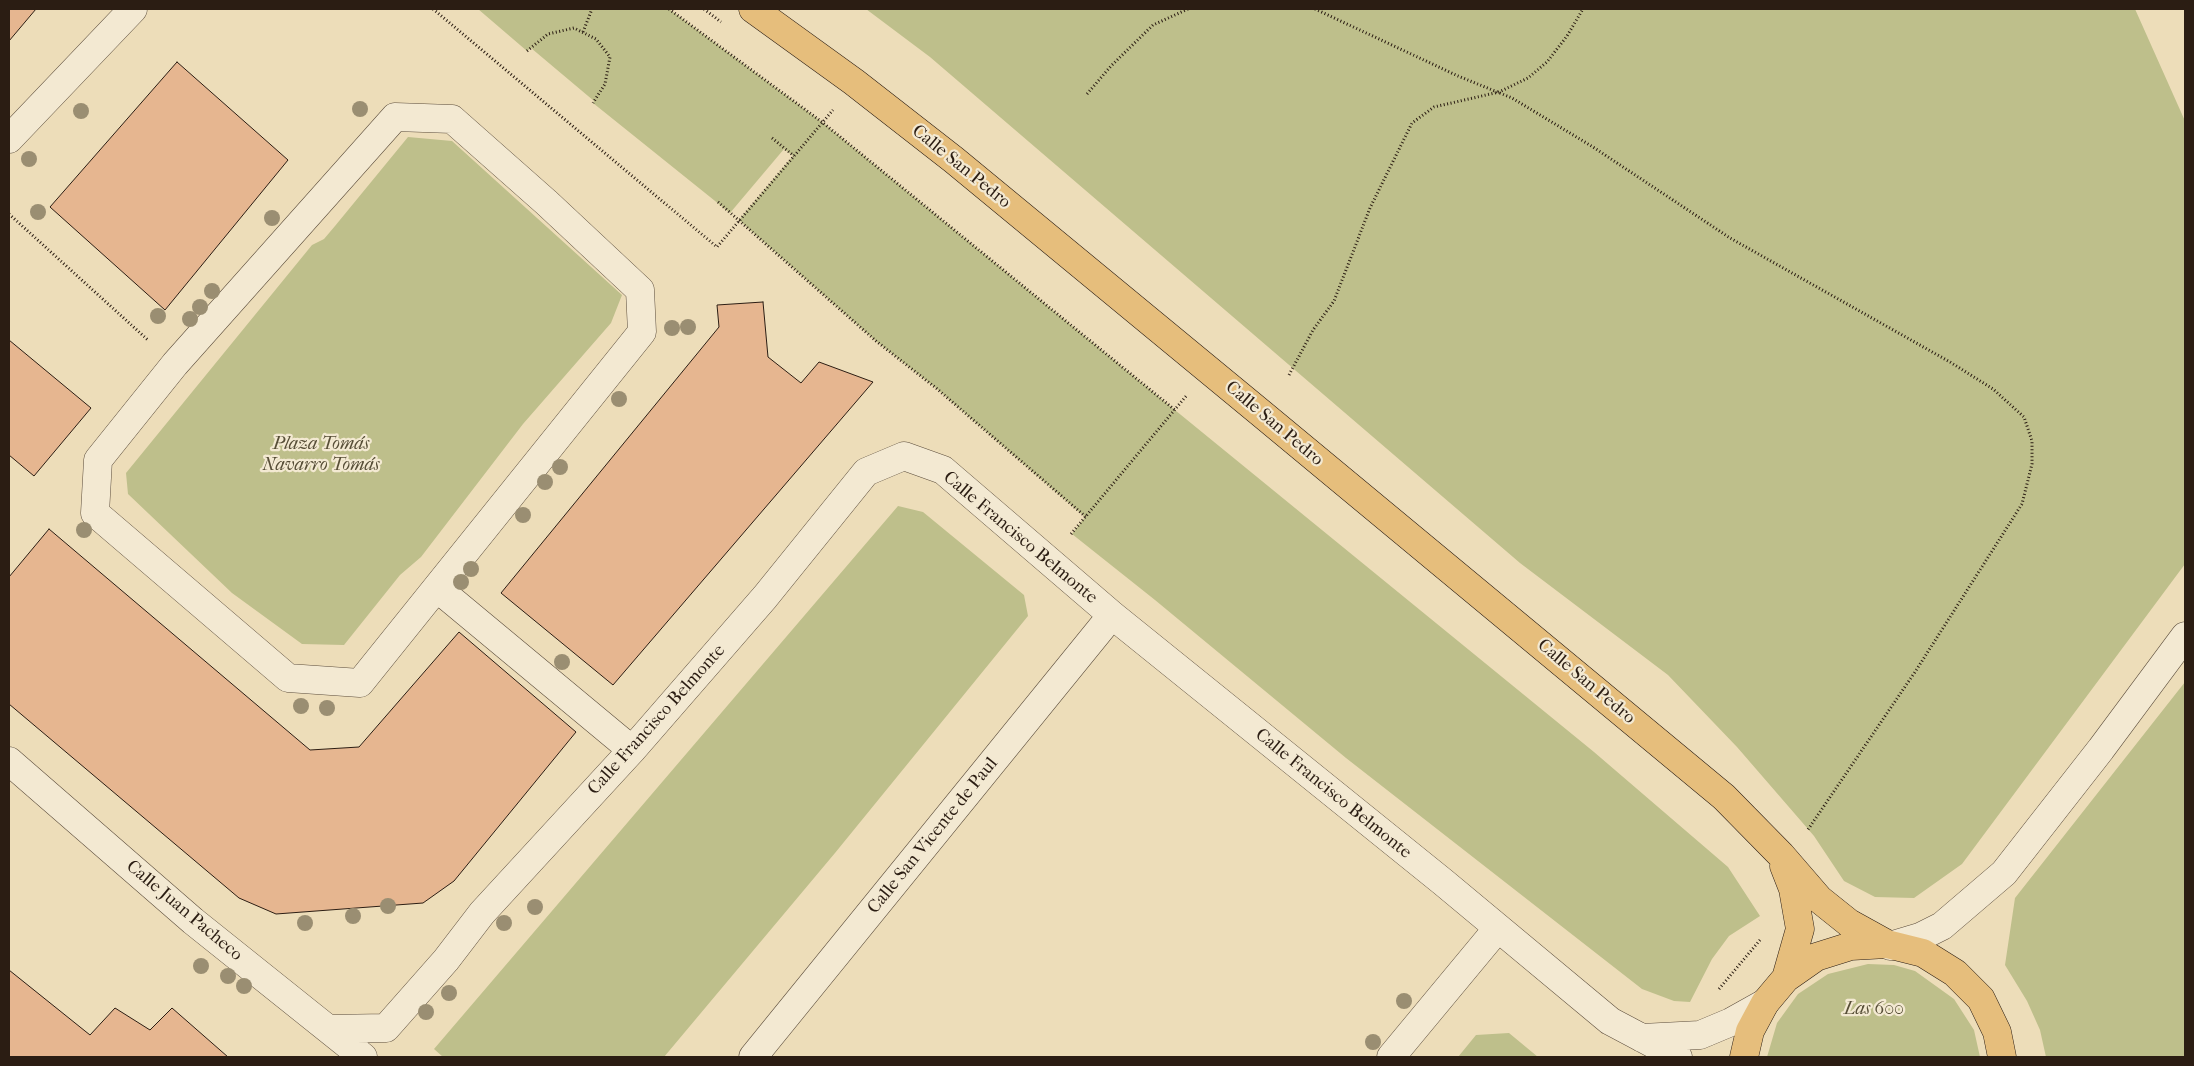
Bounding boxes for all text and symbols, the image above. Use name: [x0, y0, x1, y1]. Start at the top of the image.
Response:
street label: Calle San Pedro: [907, 121, 1015, 213]
street label: Calle San Pedro: [1221, 377, 1327, 471]
park label: Plaza Tomás Navarro Tomás: [263, 434, 379, 476]
street label: Calle Francisco Belmonte: [938, 467, 1102, 609]
street label: Calle San Pedro: [1533, 635, 1639, 729]
street label: Calle Francisco Belmonte: [584, 640, 730, 800]
street label: Calle Francisco Belmonte: [1250, 724, 1416, 864]
street label: Calle San Vicente de Paul: [863, 753, 1003, 919]
street label: Calle Juan Pacheco: [121, 856, 247, 966]
park label: Las 600: [1844, 999, 1904, 1021]

